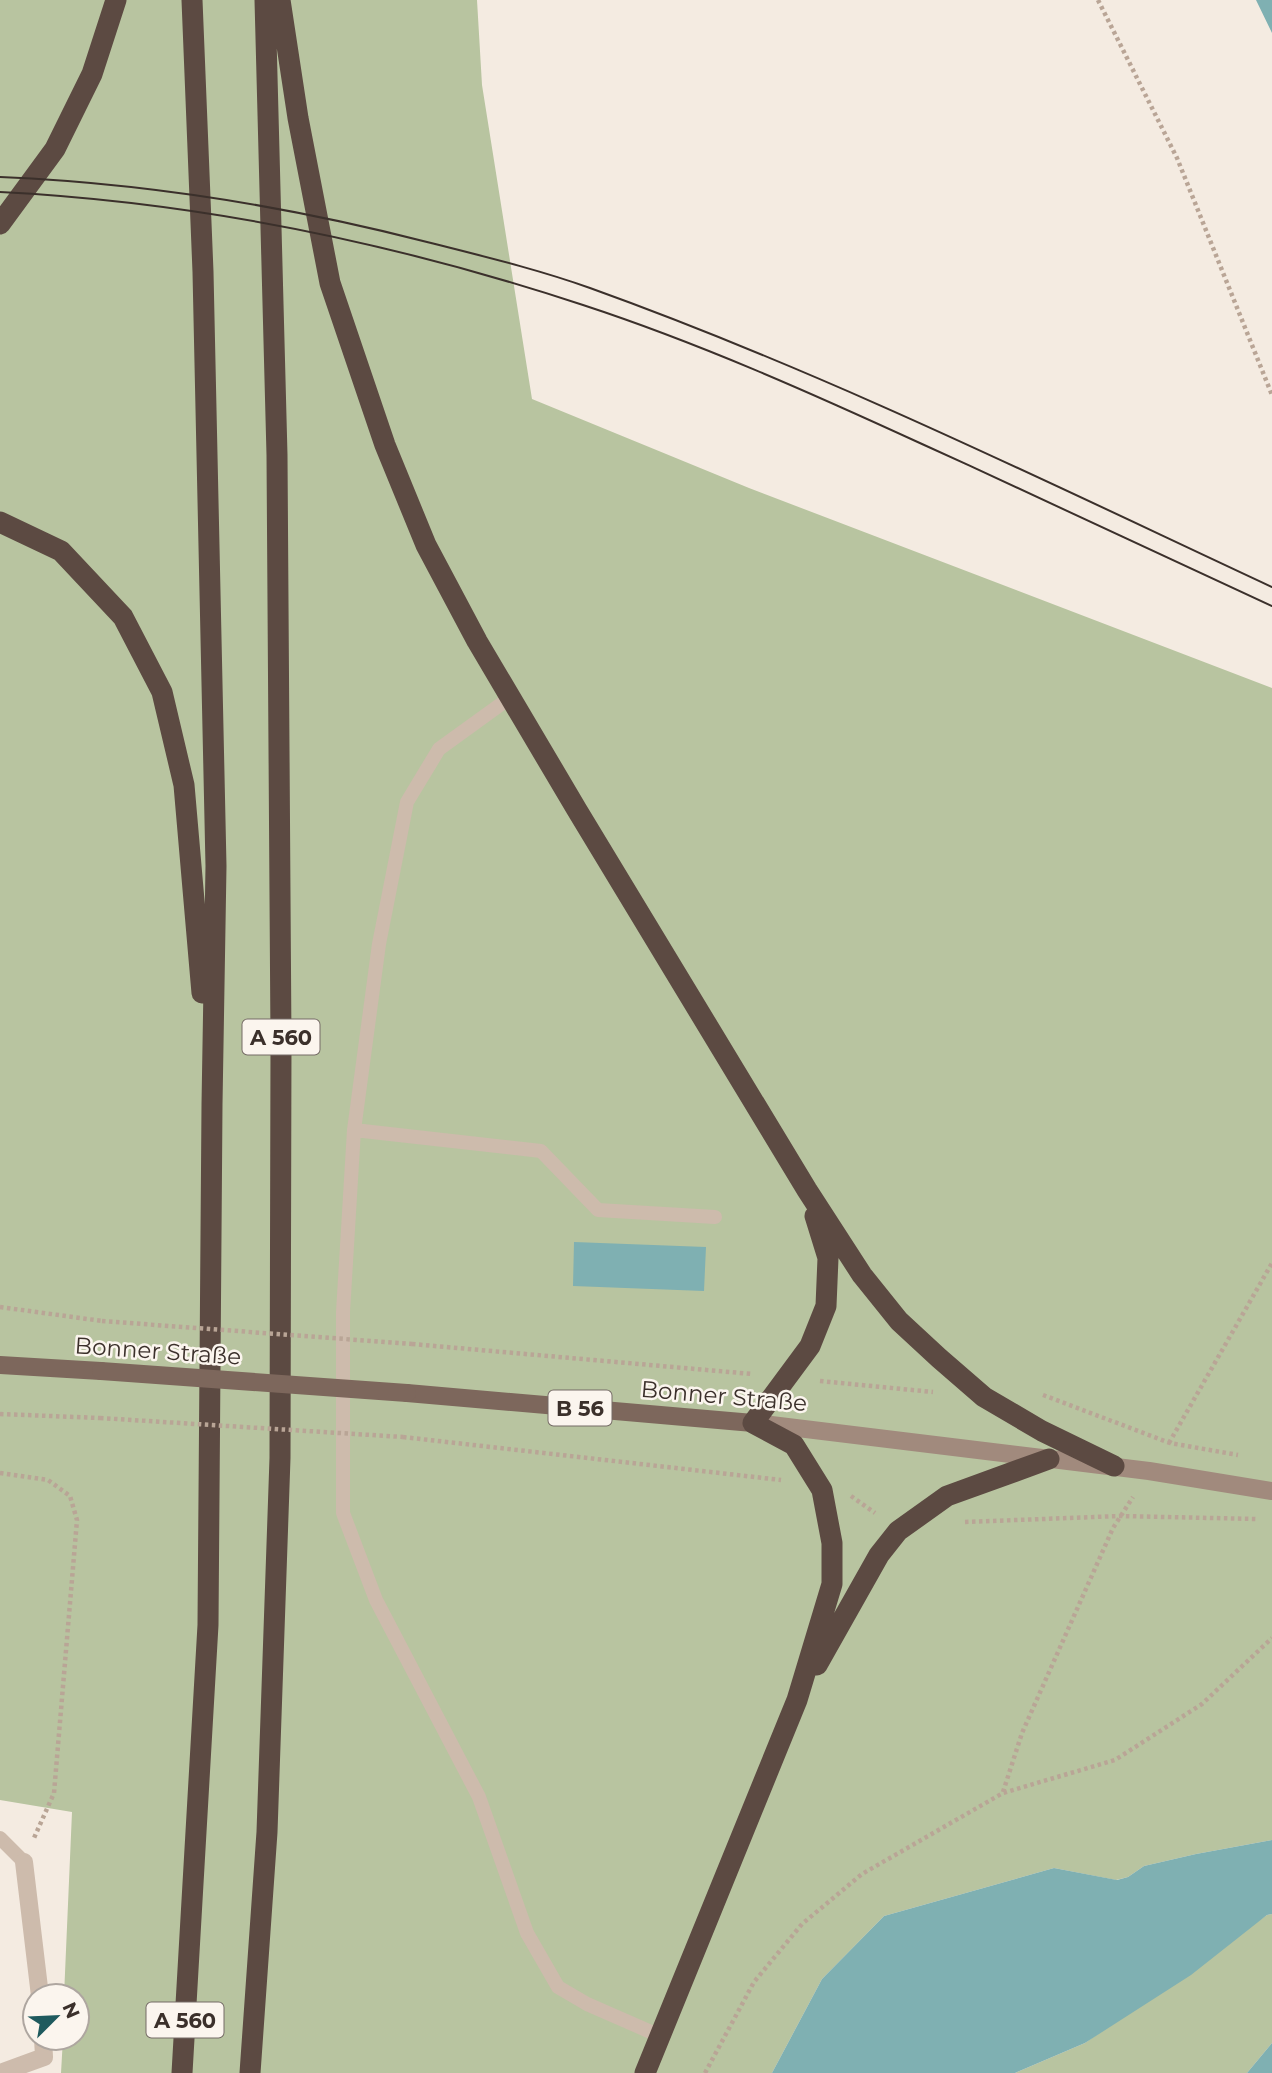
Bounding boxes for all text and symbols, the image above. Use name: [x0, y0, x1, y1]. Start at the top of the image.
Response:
road number: A 560: [243, 1020, 320, 1054]
street label: Bonner Straße: [74, 1331, 242, 1371]
street label: Bonner Straße: [640, 1375, 808, 1417]
road number: B 56: [548, 1390, 612, 1426]
north arrow: [21, 1982, 91, 2052]
text: N: [57, 1999, 85, 2022]
road number: A 560: [146, 2002, 224, 2038]

